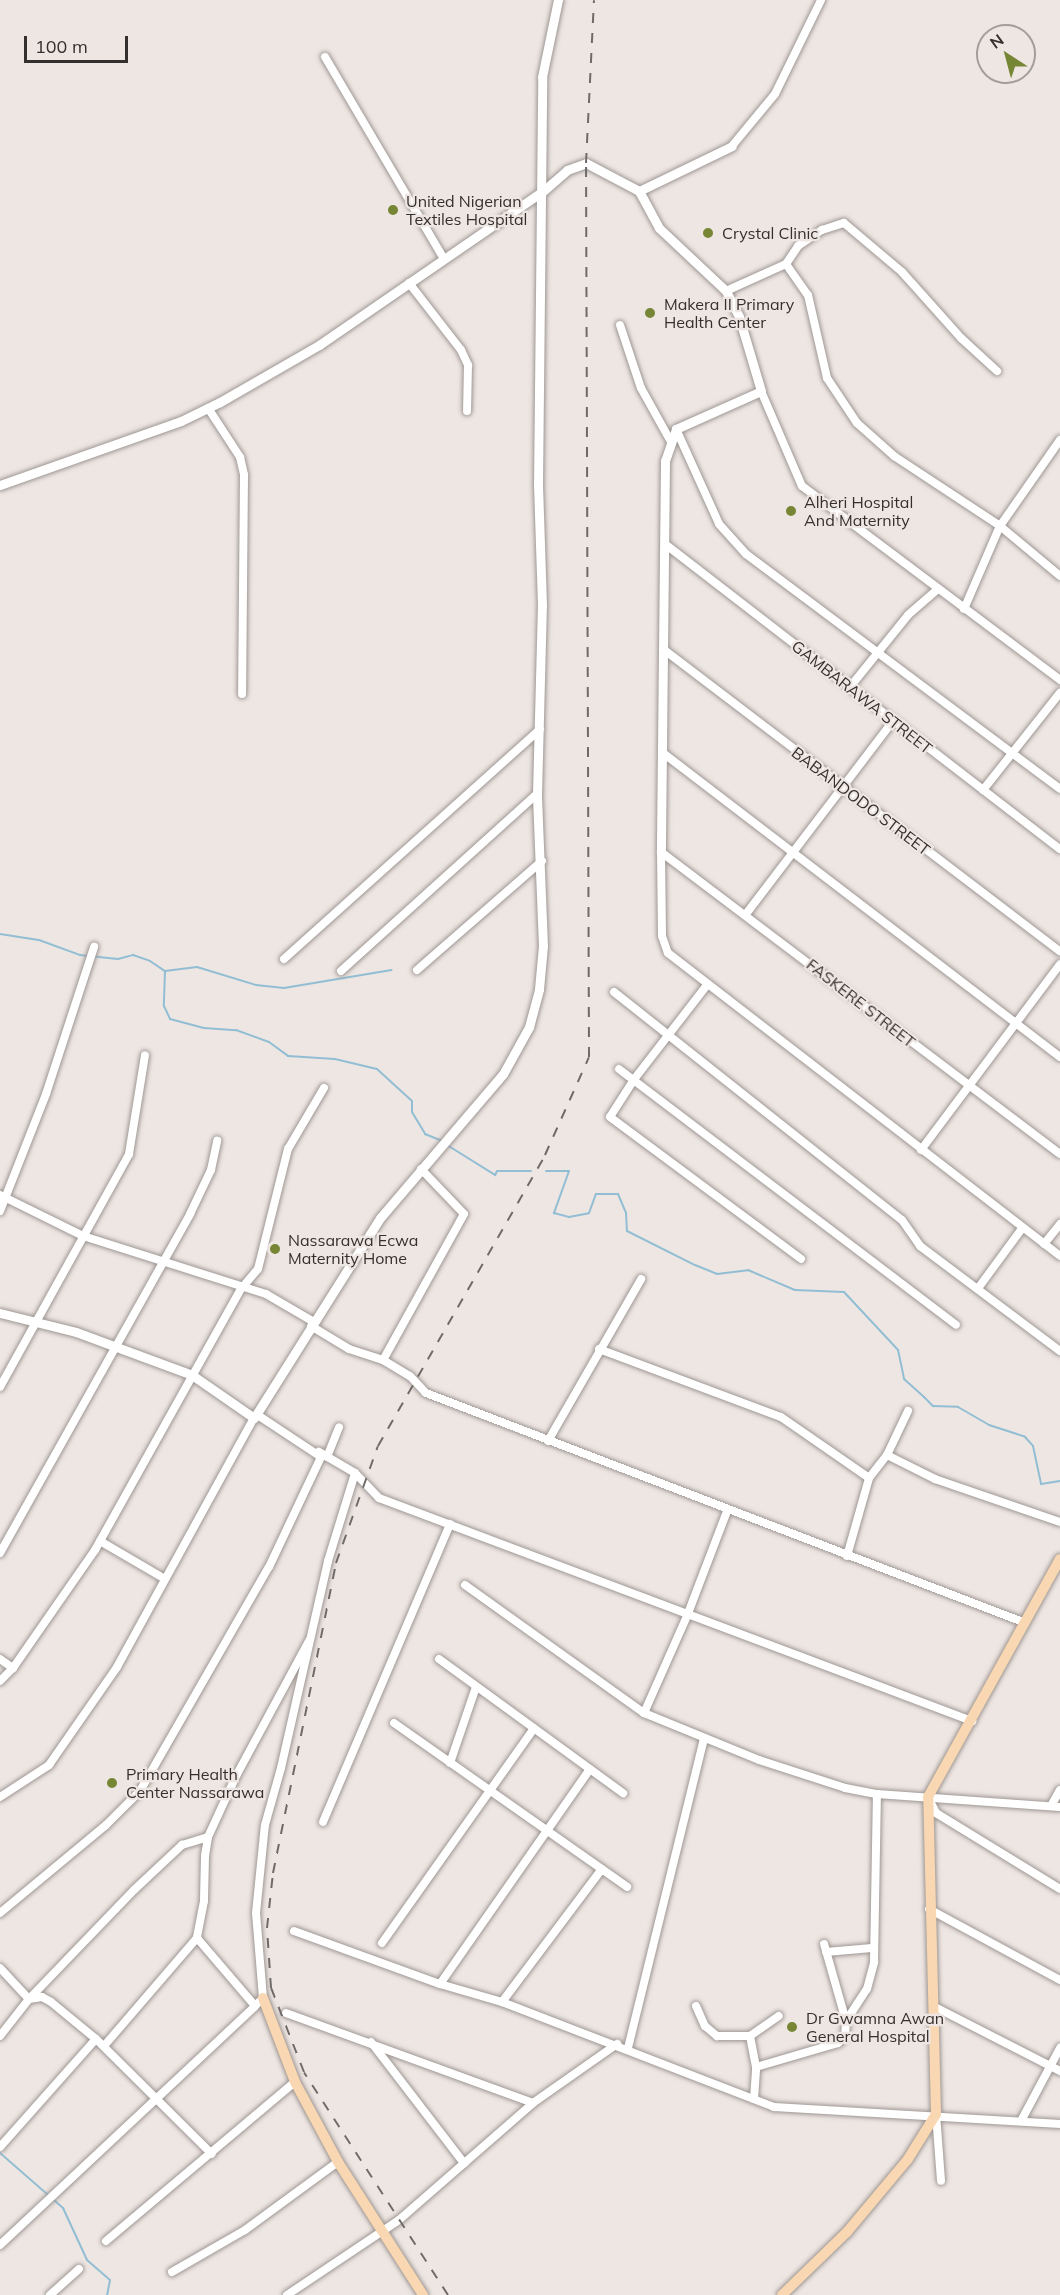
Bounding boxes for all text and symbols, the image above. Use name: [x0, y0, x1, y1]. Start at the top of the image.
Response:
scale bar: [27, 24, 130, 62]
north arrow: [976, 24, 1036, 84]
text: N: [986, 29, 1007, 53]
text: 100 m: [35, 35, 88, 58]
place label: United Nigerian Textiles Hospital: [406, 191, 527, 229]
marker: United Nigerian Textiles Hospital: [384, 201, 402, 219]
place label: Crystal Clinic: [722, 223, 818, 243]
marker: Crystal Clinic: [699, 224, 717, 242]
place label: Makera II Primary Health Center: [664, 294, 794, 332]
marker: Makera II Primary Health Center: [641, 304, 659, 322]
place label: Alheri Hospital And Maternity: [804, 492, 913, 530]
marker: Alheri Hospital And Maternity: [782, 502, 800, 520]
street label: GAMBARAWA STREET: [788, 636, 936, 758]
street label: BABANDODO STREET: [788, 743, 934, 859]
street label: FASKERE STREET: [803, 955, 919, 1051]
place label: Nassarawa Ecwa Maternity Home: [288, 1230, 418, 1268]
marker: Nassarawa Ecwa Maternity Home: [266, 1240, 284, 1258]
place label: Primary Health Center Nassarawa: [126, 1764, 264, 1802]
marker: Primary Health Center Nassarawa: [103, 1774, 121, 1792]
place label: Dr Gwamna Awan General Hospital: [806, 2008, 944, 2046]
marker: Dr Gwamna Awan General Hospital: [783, 2018, 801, 2036]

